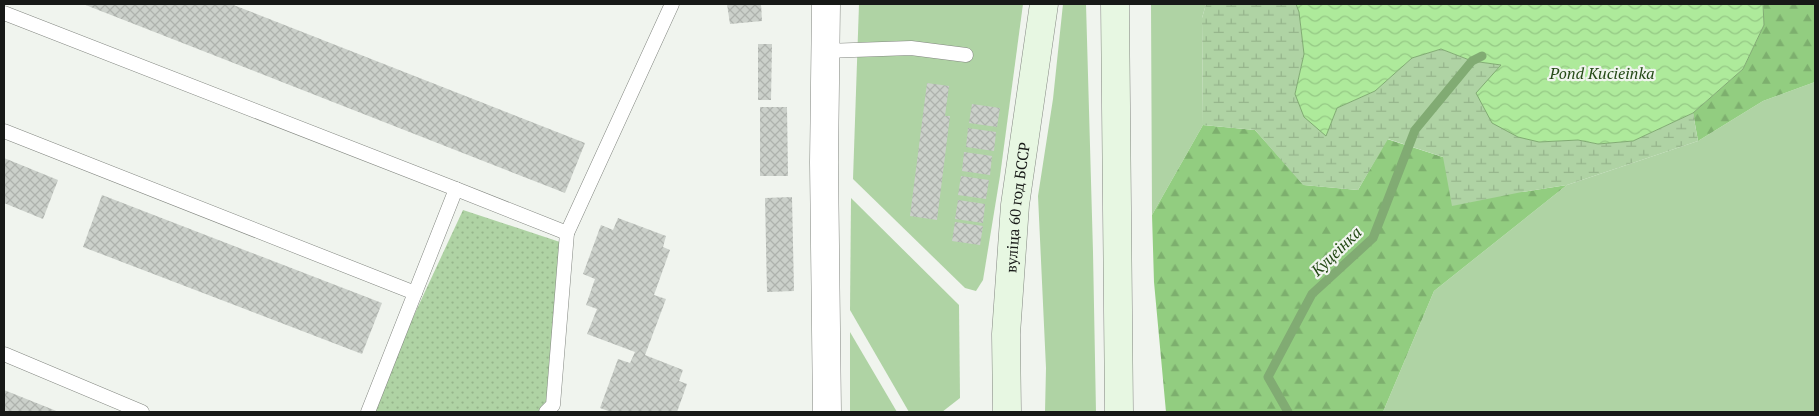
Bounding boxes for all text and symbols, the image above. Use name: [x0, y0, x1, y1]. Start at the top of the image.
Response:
water label: Pond Kucieinka: [1548, 62, 1655, 84]
street label: вуліца 60 год БССР: [1000, 141, 1034, 274]
water label: Куцеінка: [1305, 221, 1366, 281]

